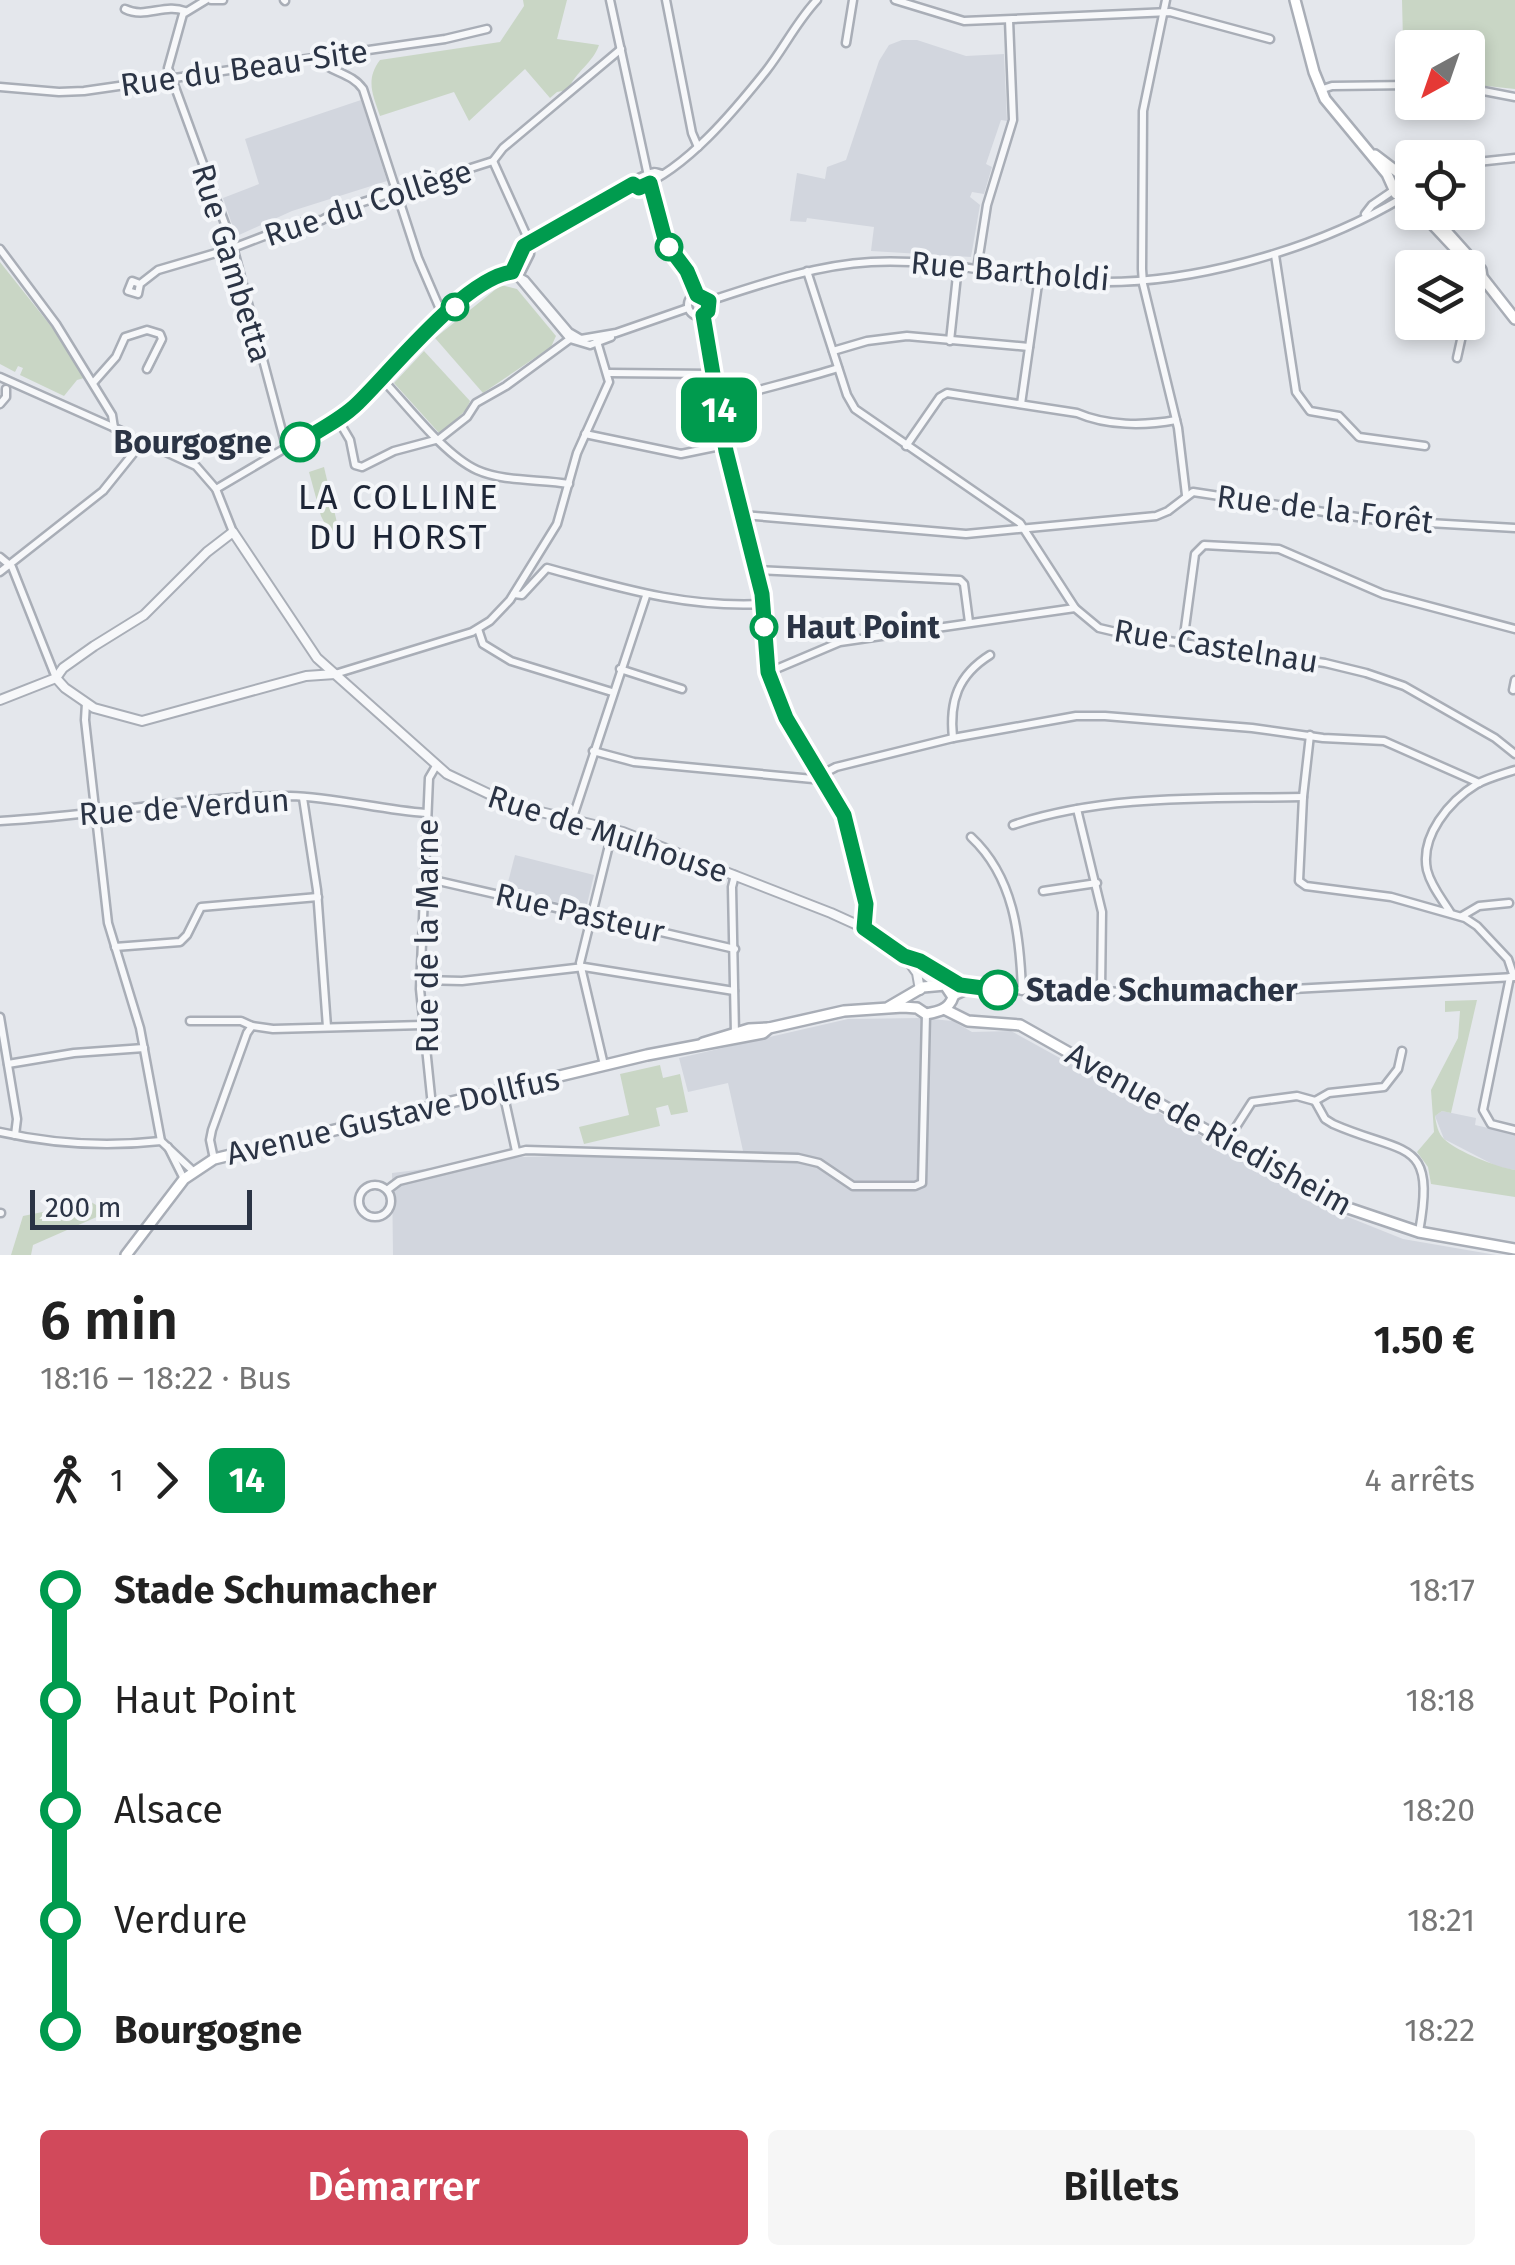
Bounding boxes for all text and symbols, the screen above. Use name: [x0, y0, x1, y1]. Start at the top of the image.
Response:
north arrow: [1395, 30, 1485, 120]
map controls: [1395, 30, 1485, 340]
street label: Rue du Beau-Site: [118, 32, 370, 104]
button: locate: [1395, 140, 1485, 230]
street label: Rue du Collège: [260, 152, 476, 254]
street label: Rue Gambetta: [184, 159, 280, 367]
unlabelled marker: [656, 234, 682, 260]
street label: Rue Bartholdi: [909, 243, 1111, 299]
button: layers: [1395, 250, 1485, 340]
unlabelled marker: [442, 294, 468, 320]
line badge: 14: [674, 378, 764, 442]
text: 14: [701, 389, 737, 431]
place label: Bourgogne: [113, 423, 272, 461]
marker: Bourgogne: [281, 423, 319, 461]
district label: LA COLLINE DU HORST: [298, 476, 500, 558]
street label: Rue de la Forêt: [1215, 477, 1436, 541]
place label: Haut Point: [786, 608, 941, 646]
street label: Rue Castelnau: [1111, 611, 1321, 681]
marker: Haut Point: [751, 614, 777, 640]
street label: Rue de Mulhouse: [483, 777, 733, 891]
street label: Rue de Verdun: [77, 781, 291, 833]
street label: Rue de la Marne: [408, 819, 446, 1053]
street label: Rue Pasteur: [492, 875, 669, 951]
marker: Stade Schumacher: [979, 971, 1017, 1009]
place label: Stade Schumacher: [1026, 971, 1298, 1009]
street label: Avenue de Riedisheim: [1059, 1034, 1359, 1224]
street label: Avenue Gustave Dollfus: [223, 1059, 563, 1173]
scale bar: [30, 1185, 252, 1230]
text: 200 m: [45, 1191, 122, 1224]
text: 6 min: [40, 1288, 178, 1354]
text: 1.50 €: [1374, 1317, 1475, 1363]
text: 18:16 – 18:22 · Bus: [40, 1359, 291, 1397]
icon: walk: [40, 1453, 95, 1508]
icon: forward: [139, 1453, 194, 1508]
text: 14: [229, 1459, 265, 1501]
text: 1: [110, 1461, 124, 1499]
text: 4 arrêts: [1364, 1461, 1475, 1499]
text: Stade Schumacher: [114, 1567, 436, 1613]
text: 18:17: [1409, 1571, 1475, 1609]
text: Haut Point: [114, 1677, 296, 1723]
text: 18:18: [1406, 1681, 1475, 1719]
text: Alsace: [114, 1787, 223, 1833]
text: 18:20: [1402, 1791, 1475, 1829]
text: Verdure: [114, 1897, 248, 1943]
text: 18:21: [1407, 1901, 1475, 1939]
text: Bourgogne: [114, 2007, 302, 2053]
text: 18:22: [1404, 2011, 1475, 2049]
button: Démarrer: [40, 2130, 748, 2245]
button: Billets: [768, 2130, 1475, 2245]

